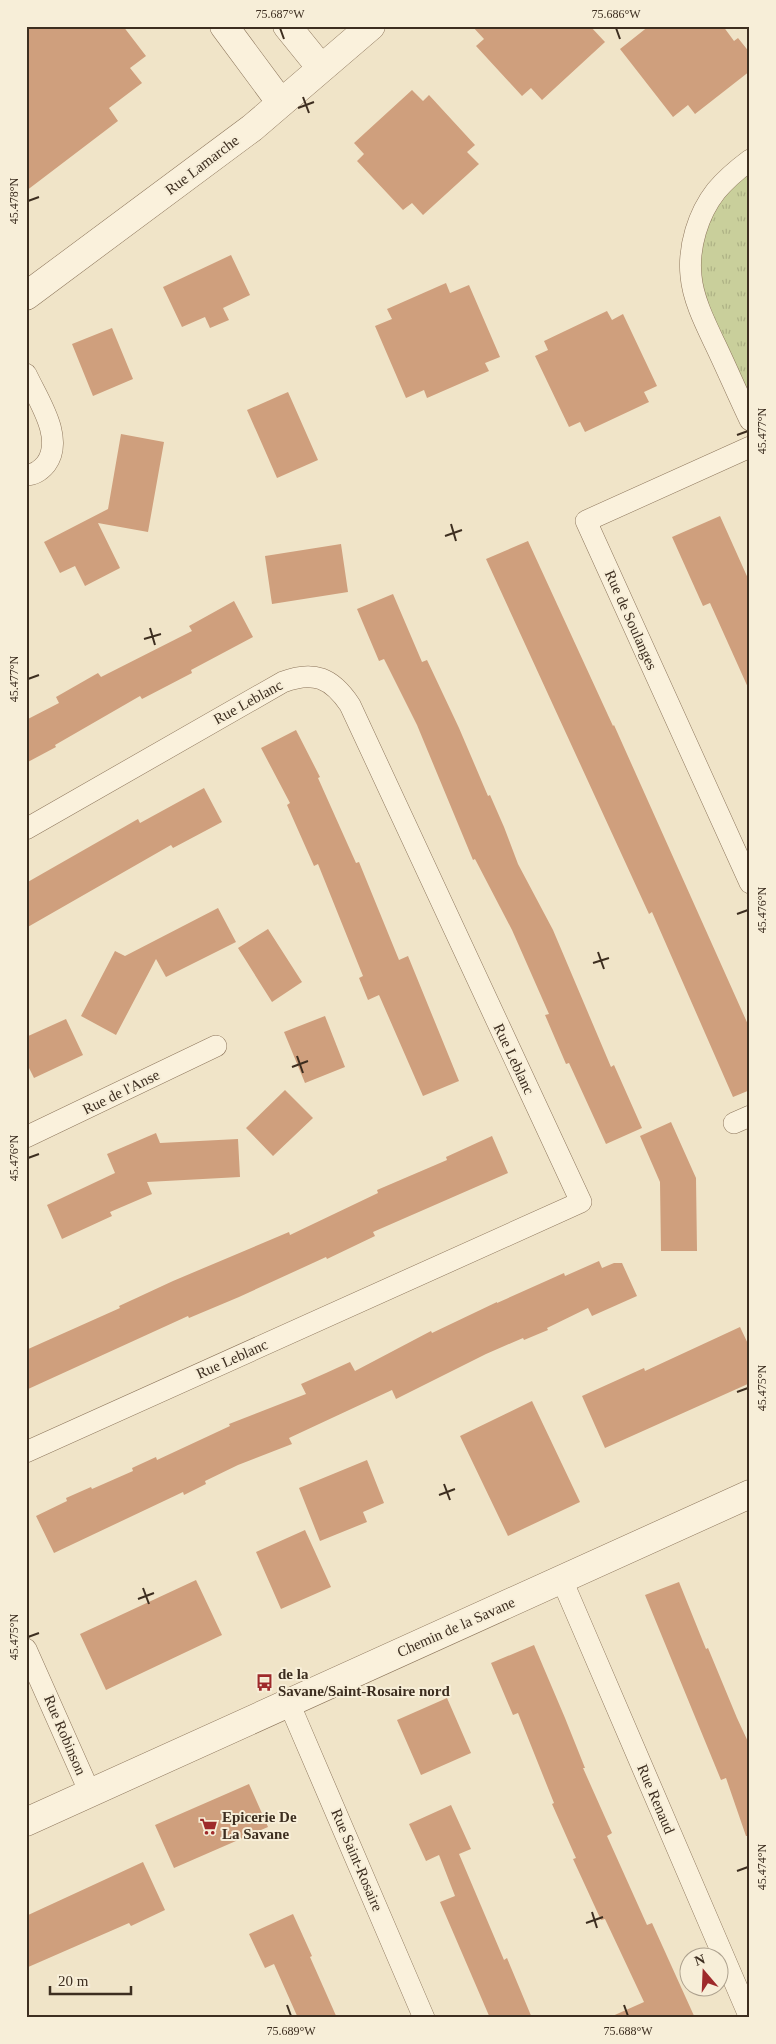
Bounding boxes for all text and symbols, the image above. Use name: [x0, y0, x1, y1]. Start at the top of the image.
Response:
text: 75.687°W: [255, 7, 305, 21]
text: 75.686°W: [591, 7, 641, 21]
street label: Rue Lamarche: [162, 132, 242, 198]
text: 45.478°N: [7, 177, 21, 224]
text: 45.477°N: [755, 407, 769, 454]
street label: Rue de Soulanges: [602, 568, 660, 672]
text: 45.477°N: [7, 655, 21, 702]
street label: Rue Leblanc: [211, 676, 286, 727]
text: 45.476°N: [755, 886, 769, 933]
street label: Rue Leblanc: [491, 1021, 537, 1097]
street label: Rue de l'Anse: [80, 1066, 162, 1117]
text: 45.476°N: [7, 1134, 21, 1181]
street label: Rue Leblanc: [194, 1336, 270, 1382]
text: 45.475°N: [755, 1364, 769, 1411]
street label: Chemin de la Savane: [395, 1594, 518, 1660]
text: 45.475°N: [7, 1613, 21, 1660]
place label: de la Savane/Saint-Rosaire nord: [278, 1666, 450, 1699]
bus stop icon: de la Savane/Saint-Rosaire nord: [254, 1673, 274, 1693]
street label: Rue Robinson: [41, 1693, 89, 1778]
street label: Rue Renaud: [634, 1762, 678, 1837]
street label: Rue Saint-Rosaire: [328, 1806, 386, 1914]
place label: Epicerie De La Savane: [222, 1809, 297, 1842]
supermarket icon: Epicerie De La Savane: [198, 1816, 218, 1836]
text: 45.474°N: [755, 1843, 769, 1890]
north arrow: [678, 1946, 728, 1996]
text: N: [693, 1951, 707, 1969]
scale bar: [50, 1964, 131, 1996]
text: 20 m: [58, 1973, 89, 1989]
text: 75.689°W: [266, 2024, 316, 2038]
text: 75.688°W: [603, 2024, 653, 2038]

